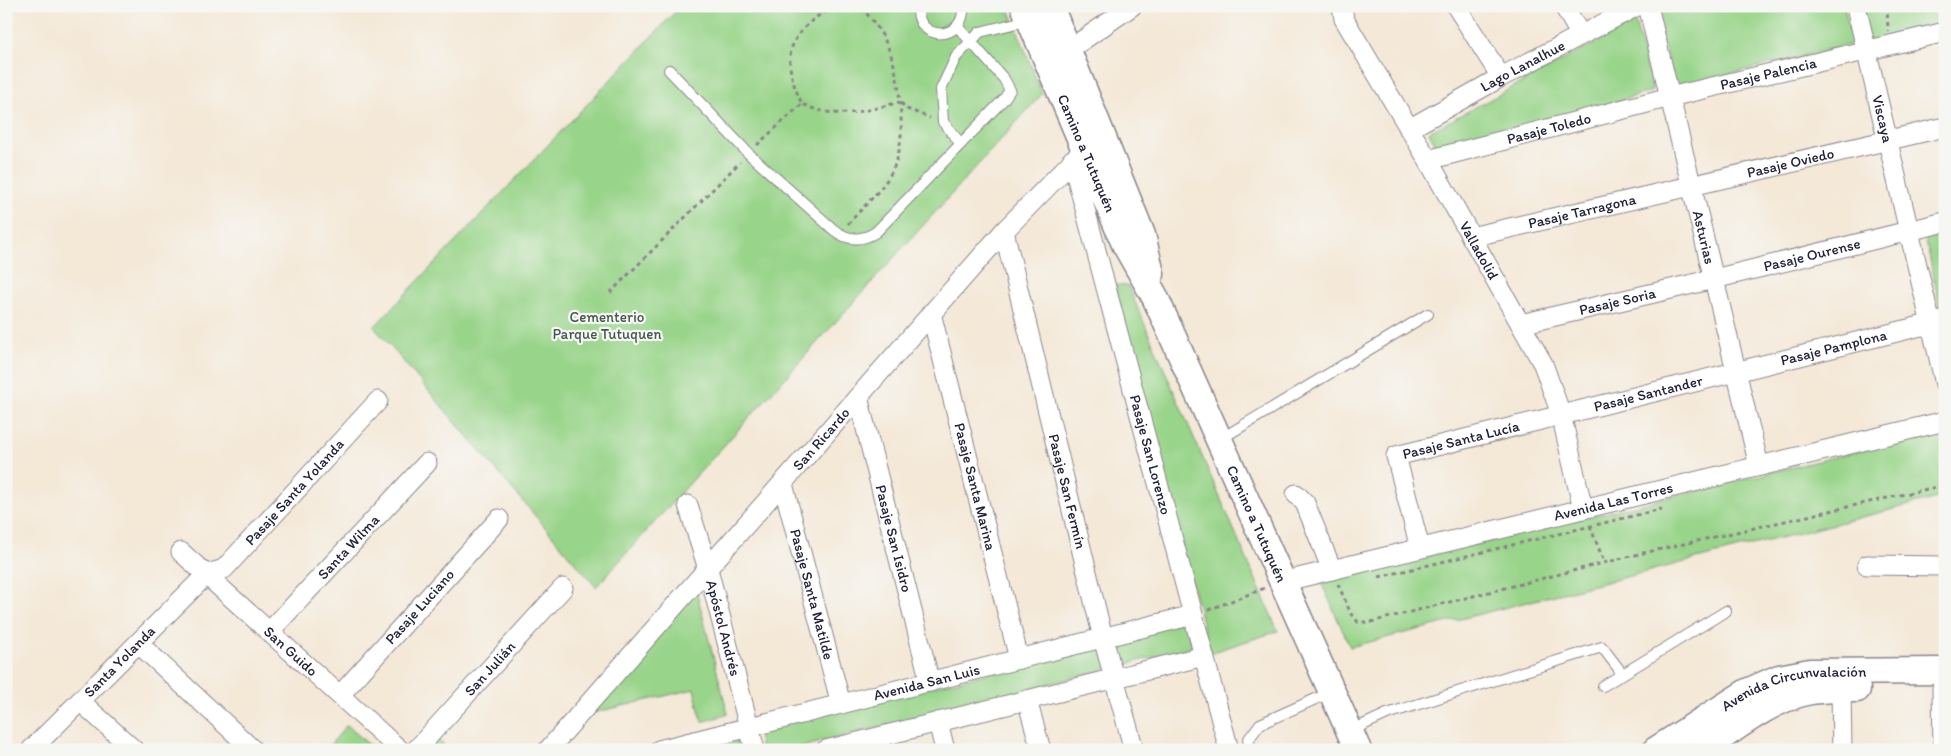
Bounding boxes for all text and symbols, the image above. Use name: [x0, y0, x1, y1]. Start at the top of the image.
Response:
street label: Lago Lanalhue: [1477, 36, 1568, 96]
street label: Pasaje Palencia: [1718, 54, 1818, 94]
street label: Camino a Tutuquén: [1054, 92, 1120, 215]
street label: Viscaya: [1868, 93, 1897, 145]
street label: Pasaje Toledo: [1505, 109, 1593, 148]
street label: Pasaje Oviedo: [1745, 144, 1836, 182]
street label: Pasaje Tarragona: [1526, 190, 1638, 232]
street label: Asturias: [1689, 209, 1719, 266]
street label: Valladolid: [1455, 218, 1502, 283]
street label: Pasaje Ourense: [1762, 234, 1862, 275]
street label: Pasaje Soria: [1577, 284, 1658, 319]
park label: Cementerio Parque Tutuquen: [553, 308, 661, 343]
street label: Pasaje Pamplona: [1779, 326, 1889, 369]
street label: Pasaje Santander: [1592, 371, 1705, 416]
street label: Pasaje San Lorenzo: [1126, 393, 1175, 517]
street label: San Ricardo: [789, 404, 854, 474]
street label: Pasaje Santa Lucía: [1401, 417, 1522, 463]
street label: Pasaje Santa Marina: [950, 421, 1000, 553]
street label: Pasaje San Fermín: [1045, 432, 1090, 551]
street label: Pasaje Santa Yolanda: [241, 435, 348, 549]
street label: Camino a Tutuquén: [1223, 462, 1291, 586]
street label: Avenida Las Torres: [1552, 478, 1675, 525]
street label: Pasaje San Isidro: [872, 483, 916, 594]
street label: Santa Wilma: [314, 511, 383, 583]
street label: Pasaje Santa Matilde: [786, 527, 838, 662]
street label: Pasaje Luciano: [381, 565, 458, 648]
street label: Apóstol Andrés: [702, 578, 744, 678]
street label: Santa Yolanda: [80, 622, 159, 701]
street label: San Guido: [260, 622, 321, 680]
street label: San Julián: [461, 637, 520, 700]
street label: Avenida San Luis: [871, 660, 982, 704]
street label: Avenida Circunvalación: [1718, 663, 1867, 715]

